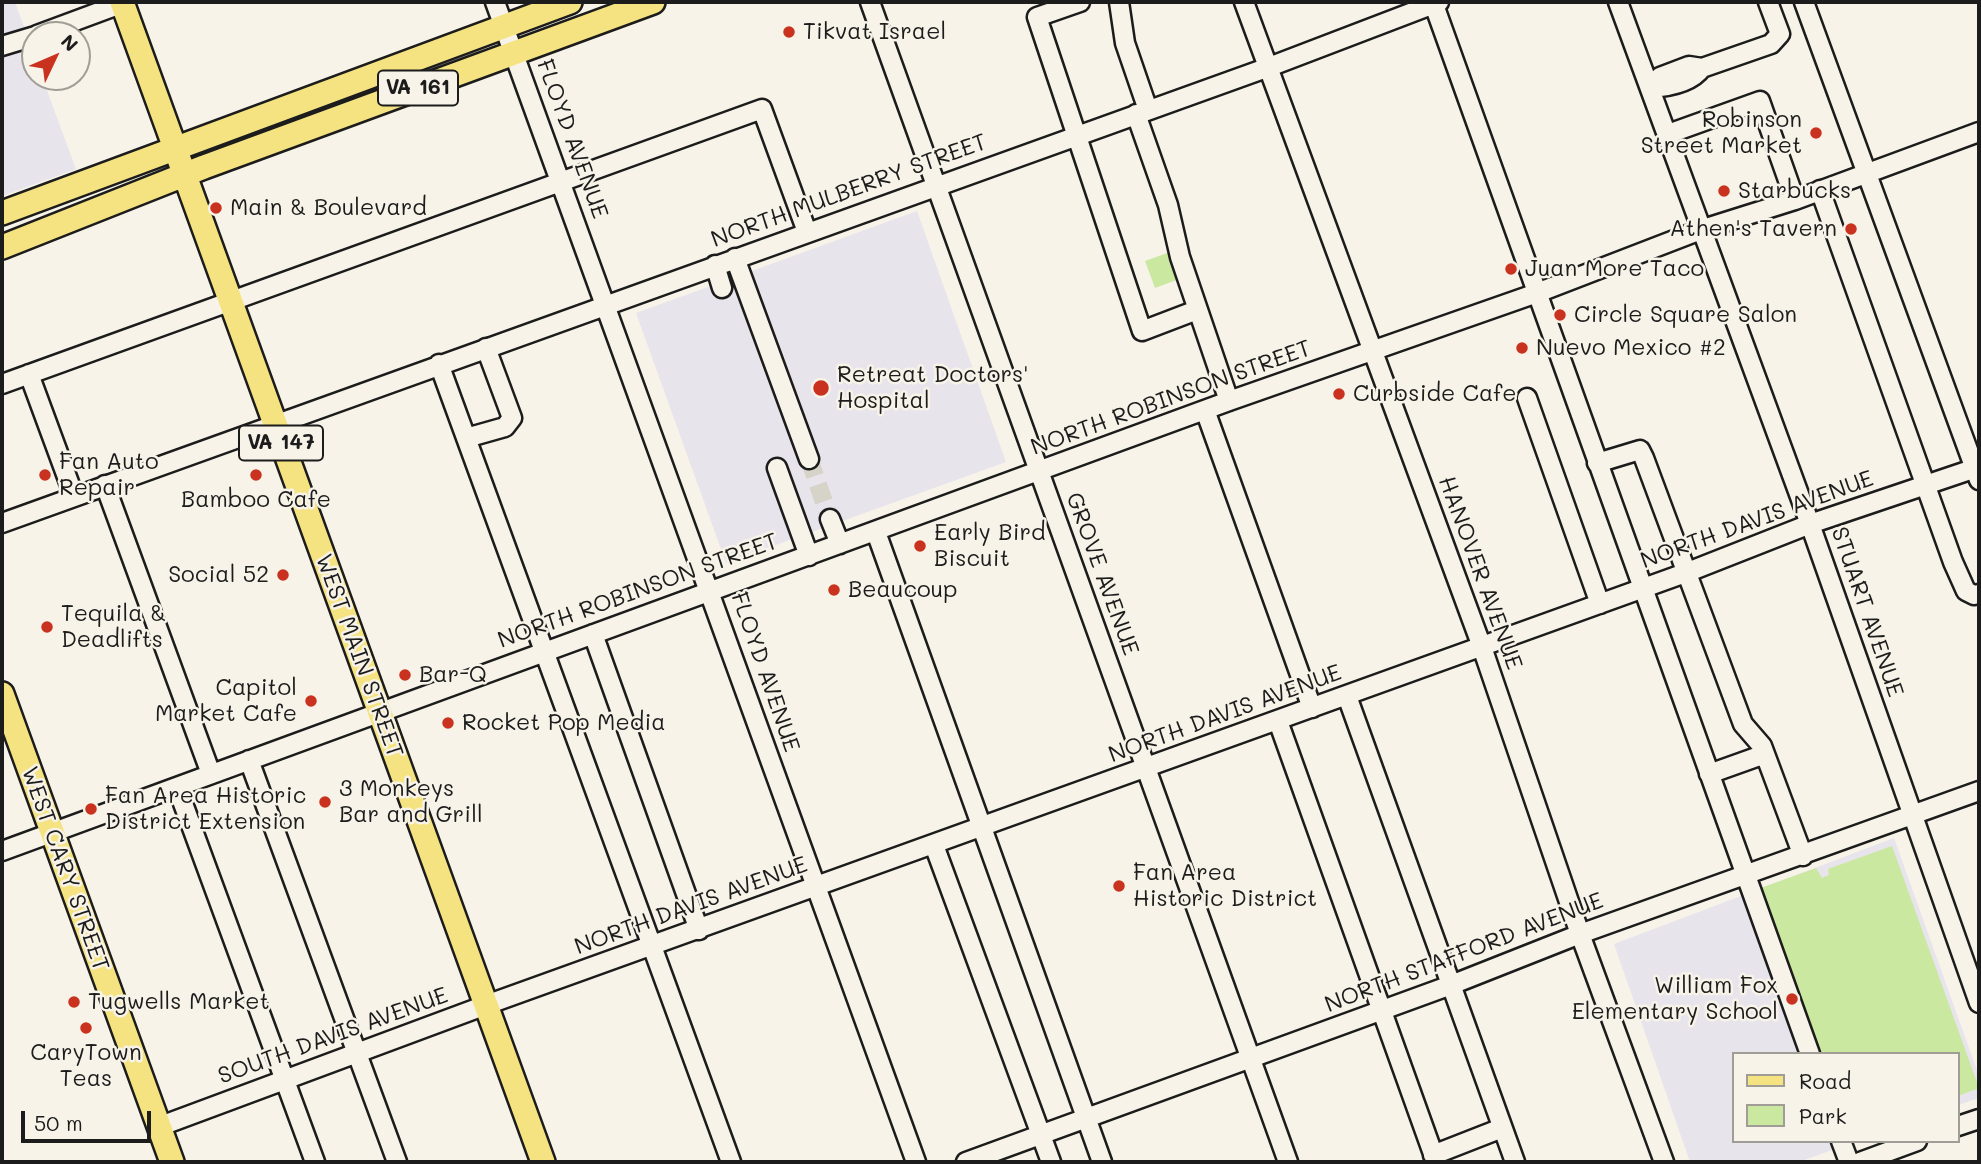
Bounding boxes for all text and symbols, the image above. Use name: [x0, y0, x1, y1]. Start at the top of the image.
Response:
place label: Tikvat Israel: [803, 18, 946, 46]
north arrow: [21, 21, 91, 91]
marker: Tikvat Israel: [781, 24, 797, 40]
text: N: [56, 29, 84, 56]
street label: FLOYD AVENUE: [530, 56, 614, 222]
road number: VA 161: [378, 70, 458, 106]
place label: Robinson Street Market: [1641, 106, 1802, 160]
marker: Robinson Street Market: [1808, 125, 1824, 141]
street label: NORTH MULBERRY STREET: [707, 128, 991, 254]
place label: Starbucks: [1738, 177, 1851, 205]
marker: Starbucks: [1716, 183, 1732, 199]
place label: Main & Boulevard: [230, 194, 427, 222]
marker: Main & Boulevard: [208, 200, 224, 216]
place label: Athen's Tavern: [1670, 215, 1837, 243]
marker: Athen's Tavern: [1843, 221, 1859, 237]
place label: Juan More Taco: [1525, 255, 1704, 283]
marker: Juan More Taco: [1503, 261, 1519, 277]
place label: Circle Square Salon: [1574, 301, 1797, 329]
marker: Circle Square Salon: [1552, 307, 1568, 323]
street label: NORTH ROBINSON STREET: [1027, 334, 1315, 462]
place label: Nuevo Mexico #2: [1536, 334, 1726, 362]
marker: Nuevo Mexico #2: [1514, 340, 1530, 356]
place label: Retreat Doctors' Hospital: [837, 361, 1028, 415]
marker: Retreat Doctors' Hospital: [811, 378, 831, 398]
place label: Curbside Cafe: [1353, 380, 1517, 408]
marker: Curbside Cafe: [1331, 386, 1347, 402]
road number: VA 147: [239, 426, 323, 460]
place label: Fan Auto Repair: [59, 448, 159, 502]
street label: NORTH DAVIS AVENUE: [1637, 465, 1877, 575]
marker: Fan Auto Repair: [37, 467, 53, 483]
marker: Bamboo Cafe: [248, 467, 264, 483]
street label: HANOVER AVENUE: [1432, 473, 1528, 673]
place label: Bamboo Cafe: [181, 486, 331, 514]
street label: GROVE AVENUE: [1060, 489, 1144, 659]
place label: Early Bird Biscuit: [934, 519, 1046, 573]
street label: STUART AVENUE: [1825, 523, 1909, 701]
street label: NORTH ROBINSON STREET: [494, 527, 782, 655]
marker: Early Bird Biscuit: [912, 538, 928, 554]
street label: WEST MAIN STREET: [309, 550, 409, 762]
place label: Social 52: [168, 561, 269, 589]
marker: Social 52: [275, 567, 291, 583]
place label: Beaucoup: [848, 576, 957, 604]
marker: Beaucoup: [826, 582, 842, 598]
street label: FLOYD AVENUE: [725, 588, 805, 756]
place label: Tequila & Deadlifts: [61, 600, 166, 654]
marker: Tequila & Deadlifts: [39, 619, 55, 635]
street label: NORTH DAVIS AVENUE: [1105, 659, 1345, 769]
place label: Bar-Q: [419, 661, 487, 689]
marker: Bar-Q: [397, 667, 413, 683]
place label: Capitol Market Cafe: [155, 674, 297, 728]
marker: Capitol Market Cafe: [303, 693, 319, 709]
place label: Rocket Pop Media: [462, 709, 666, 737]
marker: Rocket Pop Media: [440, 715, 456, 731]
street label: WEST CARY STREET: [15, 763, 115, 975]
place label: 3 Monkeys Bar and Grill: [339, 775, 483, 829]
place label: Fan Area Historic District Extension: [105, 782, 306, 836]
marker: 3 Monkeys Bar and Grill: [317, 794, 333, 810]
marker: Fan Area Historic District Extension: [83, 801, 99, 817]
street label: NORTH DAVIS AVENUE: [571, 851, 811, 961]
place label: Fan Area Historic District: [1133, 859, 1317, 913]
marker: Fan Area Historic District: [1111, 878, 1127, 894]
street label: NORTH STAFFORD AVENUE: [1321, 887, 1607, 1019]
place label: William Fox Elementary School: [1572, 972, 1778, 1026]
street label: SOUTH DAVIS AVENUE: [214, 982, 452, 1090]
place label: Tugwells Market: [88, 988, 270, 1016]
marker: William Fox Elementary School: [1784, 991, 1800, 1007]
marker: Tugwells Market: [66, 994, 82, 1010]
marker: CaryTown Teas: [78, 1020, 94, 1036]
place label: CaryTown Teas: [30, 1039, 142, 1093]
legend: [1732, 1052, 1960, 1143]
text: Road: [1799, 1067, 1851, 1094]
scale bar: [24, 1098, 154, 1142]
text: Park: [1799, 1102, 1847, 1129]
text: 50 m: [34, 1109, 83, 1136]

